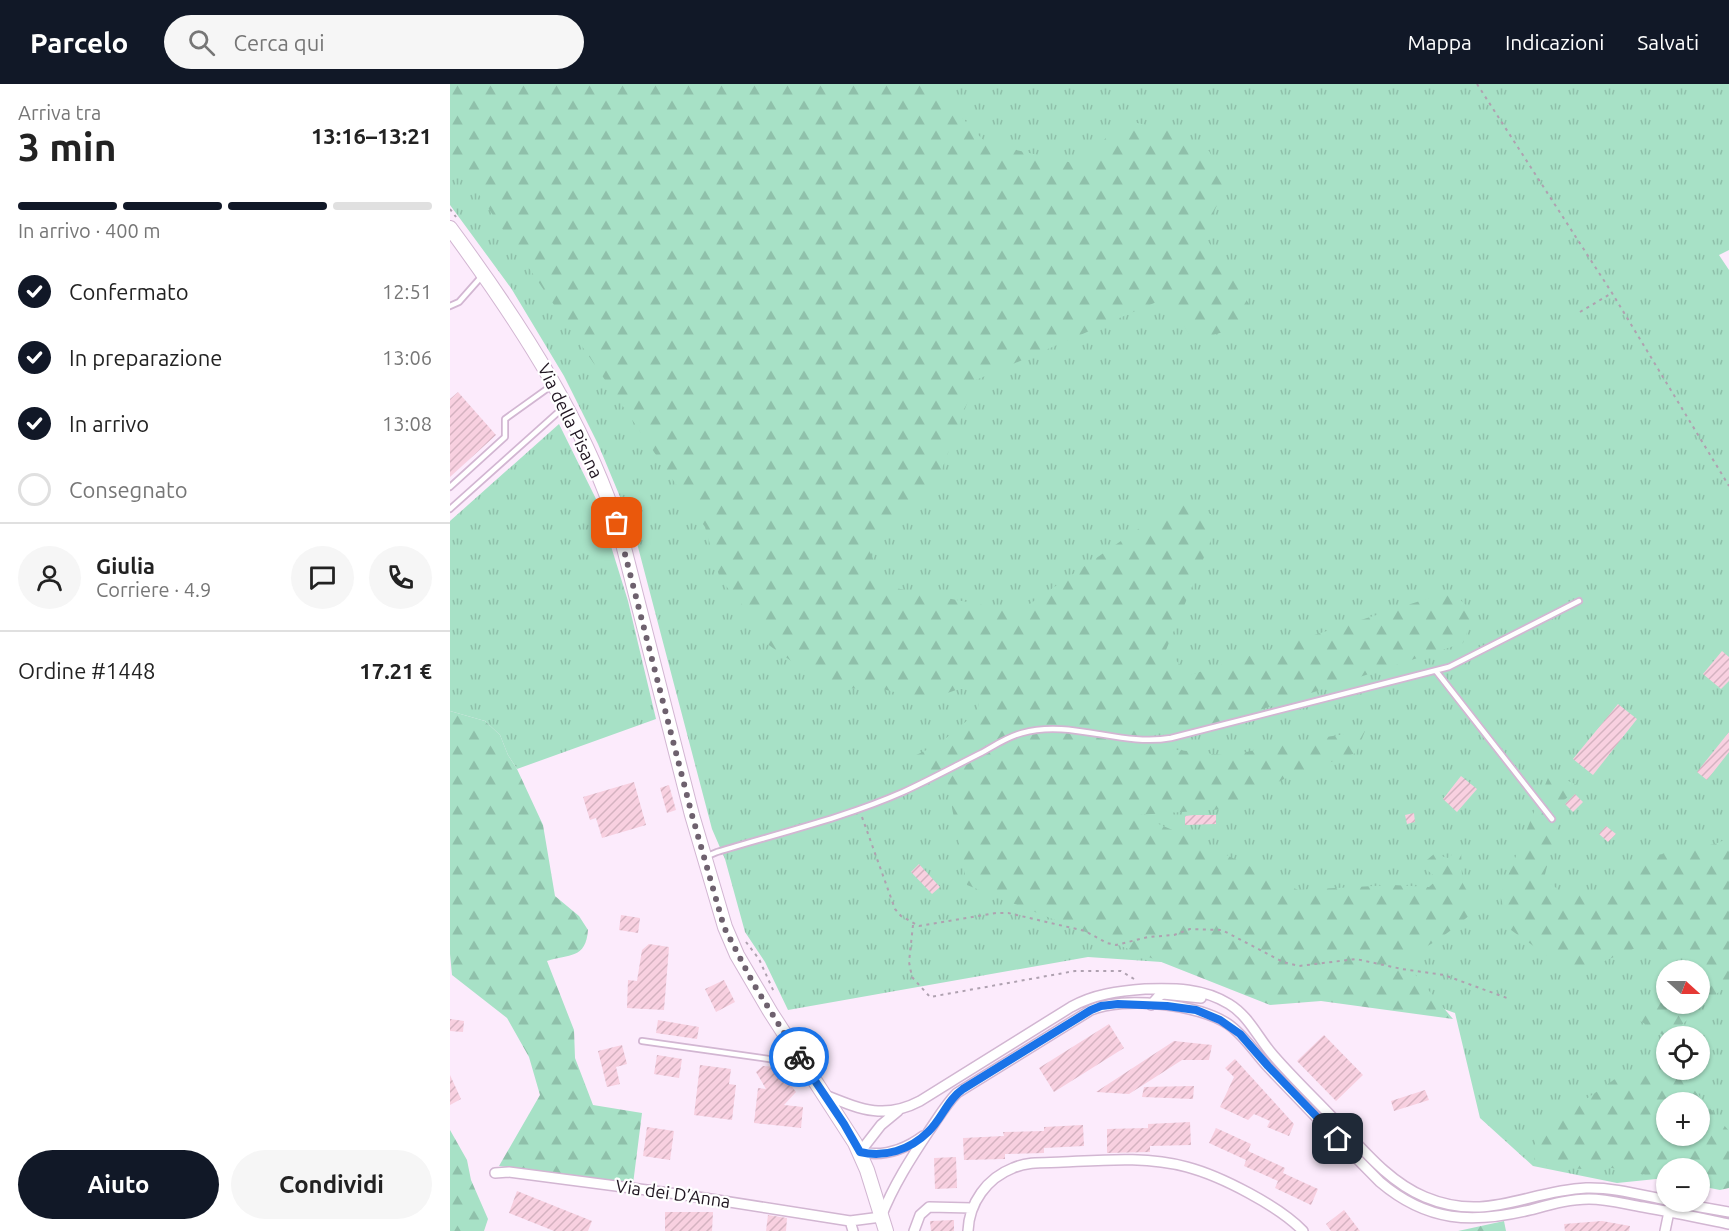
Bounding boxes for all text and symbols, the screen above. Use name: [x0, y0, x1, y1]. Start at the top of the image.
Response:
search box: [164, 15, 584, 69]
icon: search: [185, 26, 218, 59]
text: Parcelo: [30, 27, 128, 58]
text: Cerca qui: [233, 30, 325, 55]
text: Mappa: [1407, 30, 1472, 54]
text: Indicazioni: [1505, 30, 1604, 54]
text: Salvati: [1637, 30, 1699, 54]
text: Arriva tra: [18, 101, 101, 124]
text: 13:16–13:21: [311, 123, 432, 148]
text: 3 min: [18, 125, 117, 168]
text: In arrivo · 400 m: [18, 219, 161, 242]
icon: check: [18, 275, 51, 308]
text: Confermato: [69, 279, 189, 304]
text: 12:51: [382, 280, 432, 303]
icon: check: [18, 341, 51, 374]
text: In preparazione: [69, 345, 222, 370]
text: 13:06: [382, 346, 432, 369]
street label: Via della Pisana: [535, 360, 607, 481]
icon: check: [18, 407, 51, 440]
text: In arrivo: [69, 411, 149, 436]
text: 13:08: [382, 412, 432, 435]
text: Consegnato: [69, 477, 188, 502]
pin: [591, 497, 642, 548]
icon: bag: [600, 506, 633, 539]
button: person: [18, 546, 81, 609]
button: chat: [291, 546, 354, 609]
button: phone: [369, 546, 432, 609]
text: Giulia: [96, 553, 155, 578]
text: Corriere · 4.9: [96, 578, 211, 601]
text: Ordine #1448: [18, 658, 155, 683]
text: 17.21 €: [359, 658, 432, 683]
north arrow: [1656, 960, 1710, 1014]
map controls: [1656, 960, 1710, 1212]
button: locate: [1656, 1026, 1710, 1080]
courier: [769, 1027, 829, 1087]
icon: bike: [783, 1041, 816, 1074]
button: +: [1656, 1092, 1710, 1146]
pin: [1312, 1113, 1363, 1164]
icon: home: [1321, 1122, 1354, 1155]
button: Aiuto: [18, 1150, 219, 1219]
button: Condividi: [231, 1150, 432, 1219]
button: −: [1656, 1158, 1710, 1212]
street label: Via dei D’Anna: [614, 1175, 732, 1211]

